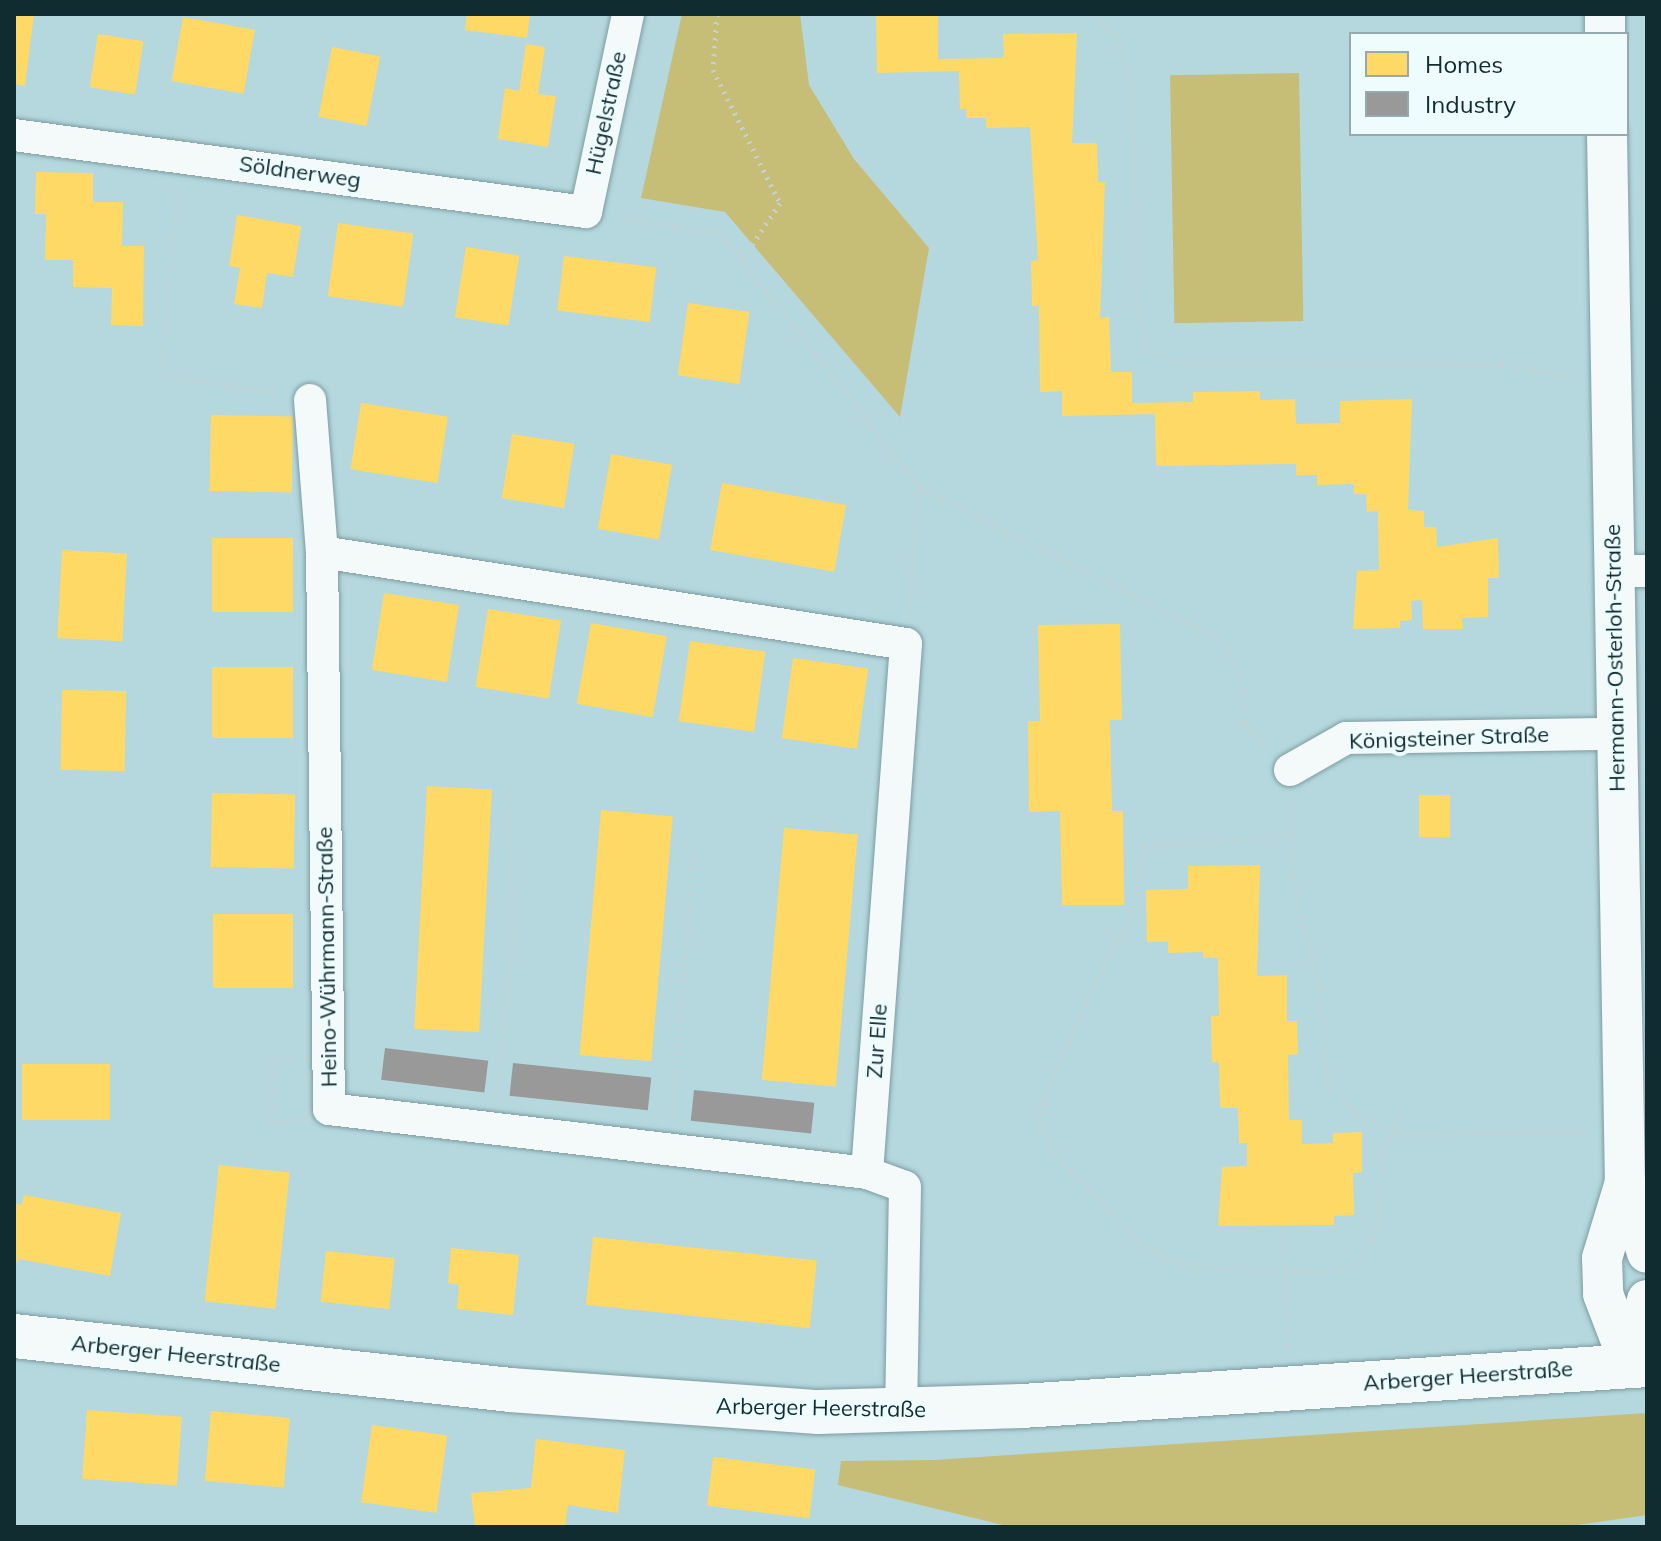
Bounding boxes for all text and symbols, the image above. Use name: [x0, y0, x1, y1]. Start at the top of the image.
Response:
legend: [1349, 32, 1629, 136]
street label: Hügelstraße: [580, 49, 632, 177]
text: Homes: [1425, 49, 1503, 79]
text: Industry: [1425, 89, 1516, 119]
street label: Söldnerweg: [238, 150, 362, 194]
street label: Hermann-Osterloh-Straße: [1599, 524, 1631, 792]
street label: Königsteiner Straße: [1349, 721, 1549, 755]
street label: Heino-Wührmann-Straße: [312, 826, 342, 1088]
street label: Zur Elle: [861, 1003, 893, 1079]
street label: Arberger Heerstraße: [70, 1330, 282, 1378]
street label: Arberger Heerstraße: [1362, 1355, 1574, 1397]
street label: Arberger Heerstraße: [716, 1393, 926, 1423]

